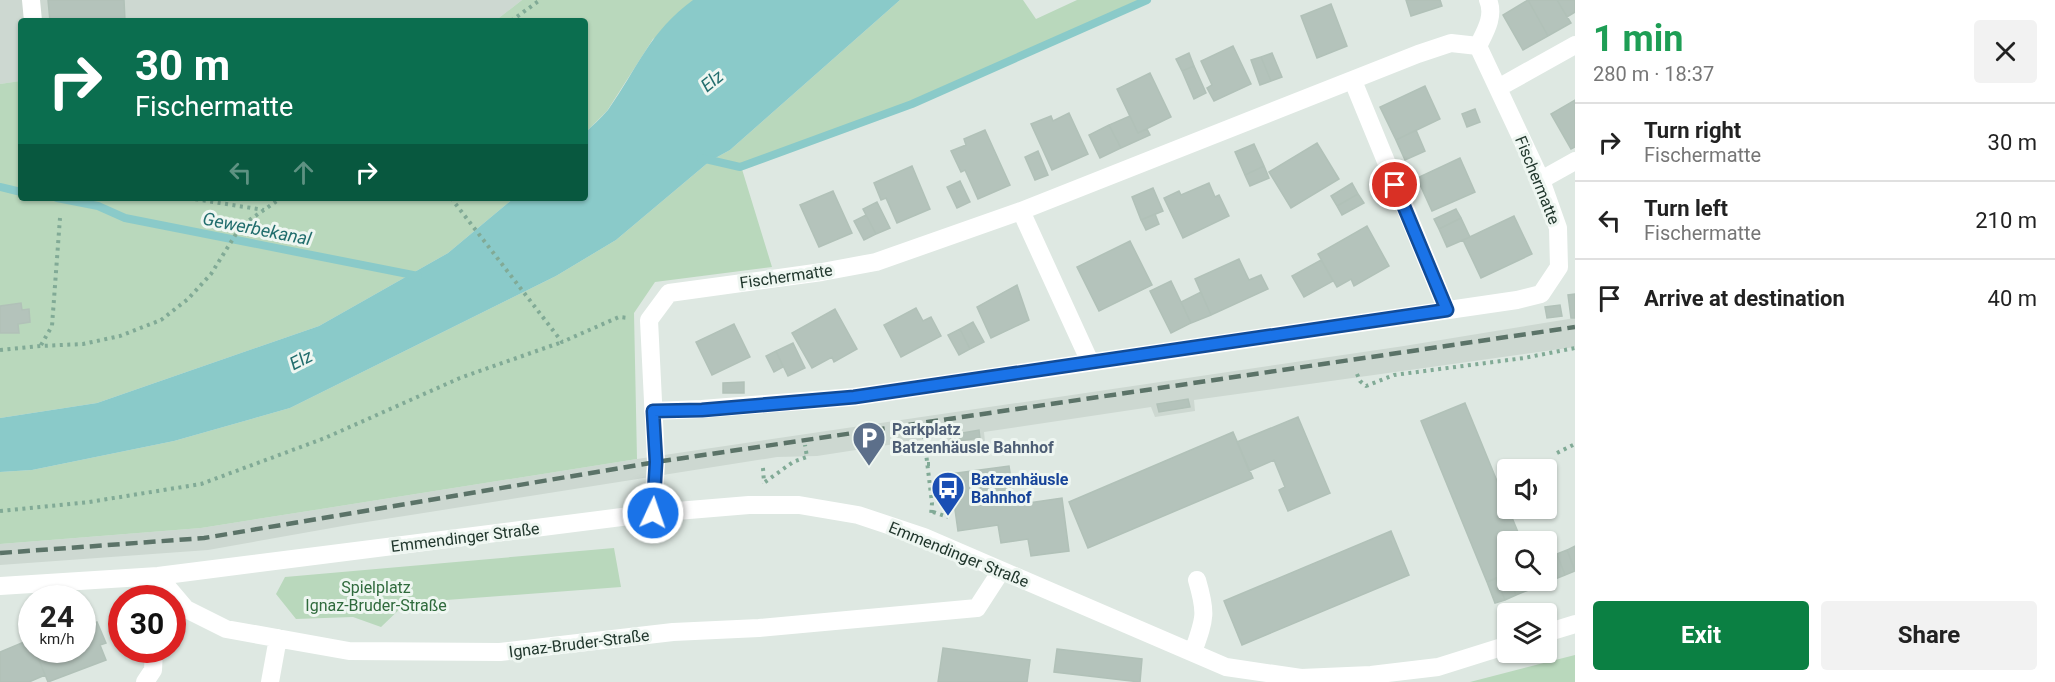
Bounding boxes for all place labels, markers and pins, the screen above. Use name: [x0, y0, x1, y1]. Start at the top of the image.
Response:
pin: [1369, 159, 1420, 210]
parking icon: Parkplatz Batzenhäusle Bahnhof: [851, 420, 887, 467]
place label: Parkplatz Batzenhäusle Bahnhof: [892, 420, 1054, 457]
bus stop icon: Batzenhäusle Bahnhof: [930, 470, 966, 517]
place label: Batzenhäusle Bahnhof: [971, 470, 1069, 507]

